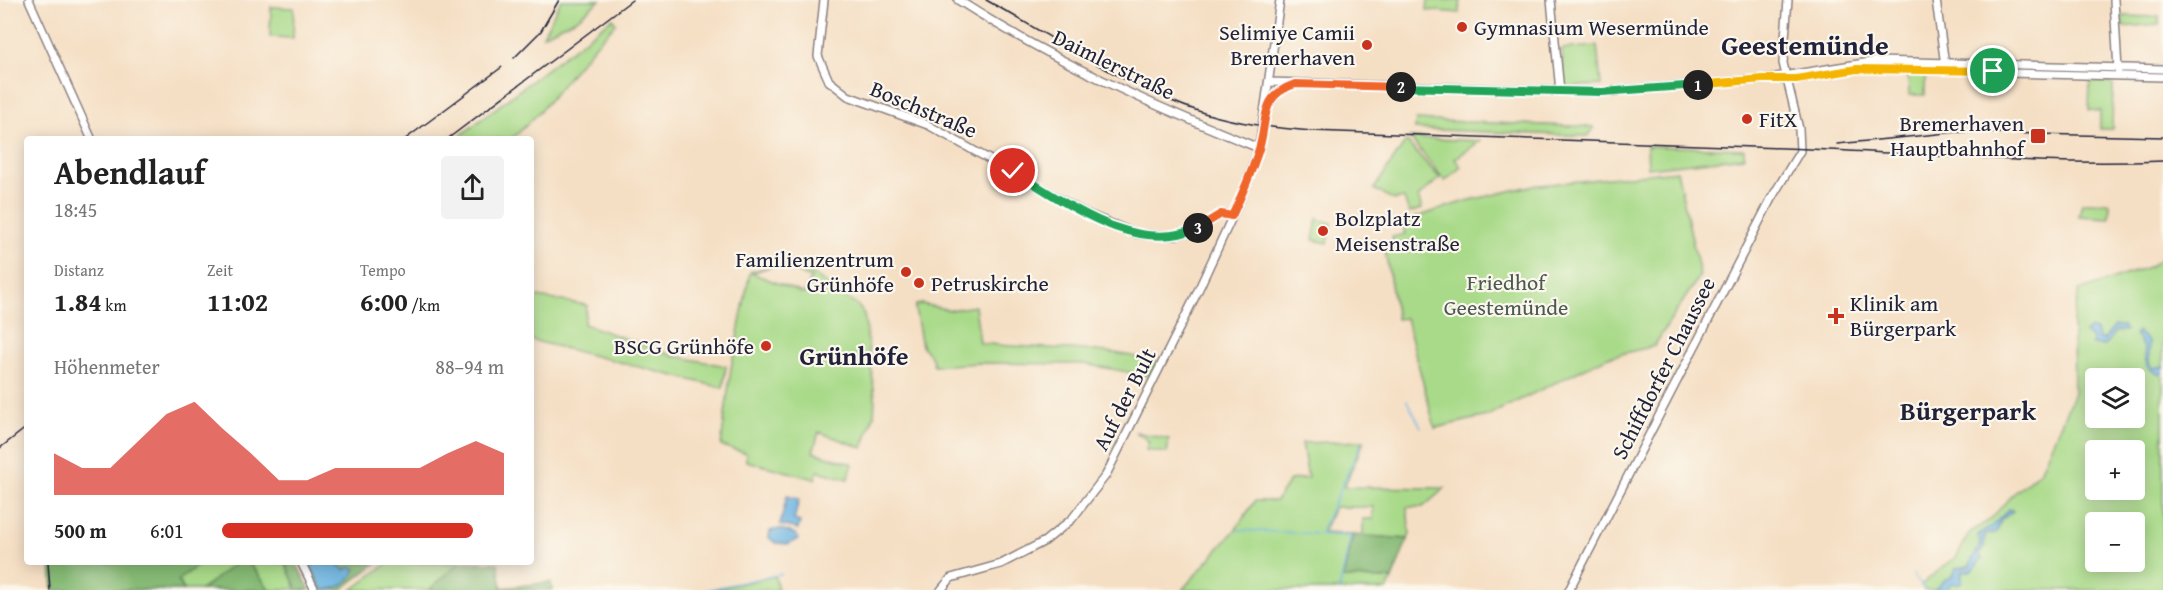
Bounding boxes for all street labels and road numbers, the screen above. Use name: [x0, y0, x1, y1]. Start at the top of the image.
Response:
street label: Daimlerstraße: [1047, 21, 1181, 107]
street label: Boschstraße: [866, 72, 982, 146]
street label: Schiffdorfer Chaussee: [1603, 271, 1723, 465]
street label: Auf der Bult: [1084, 342, 1164, 456]

